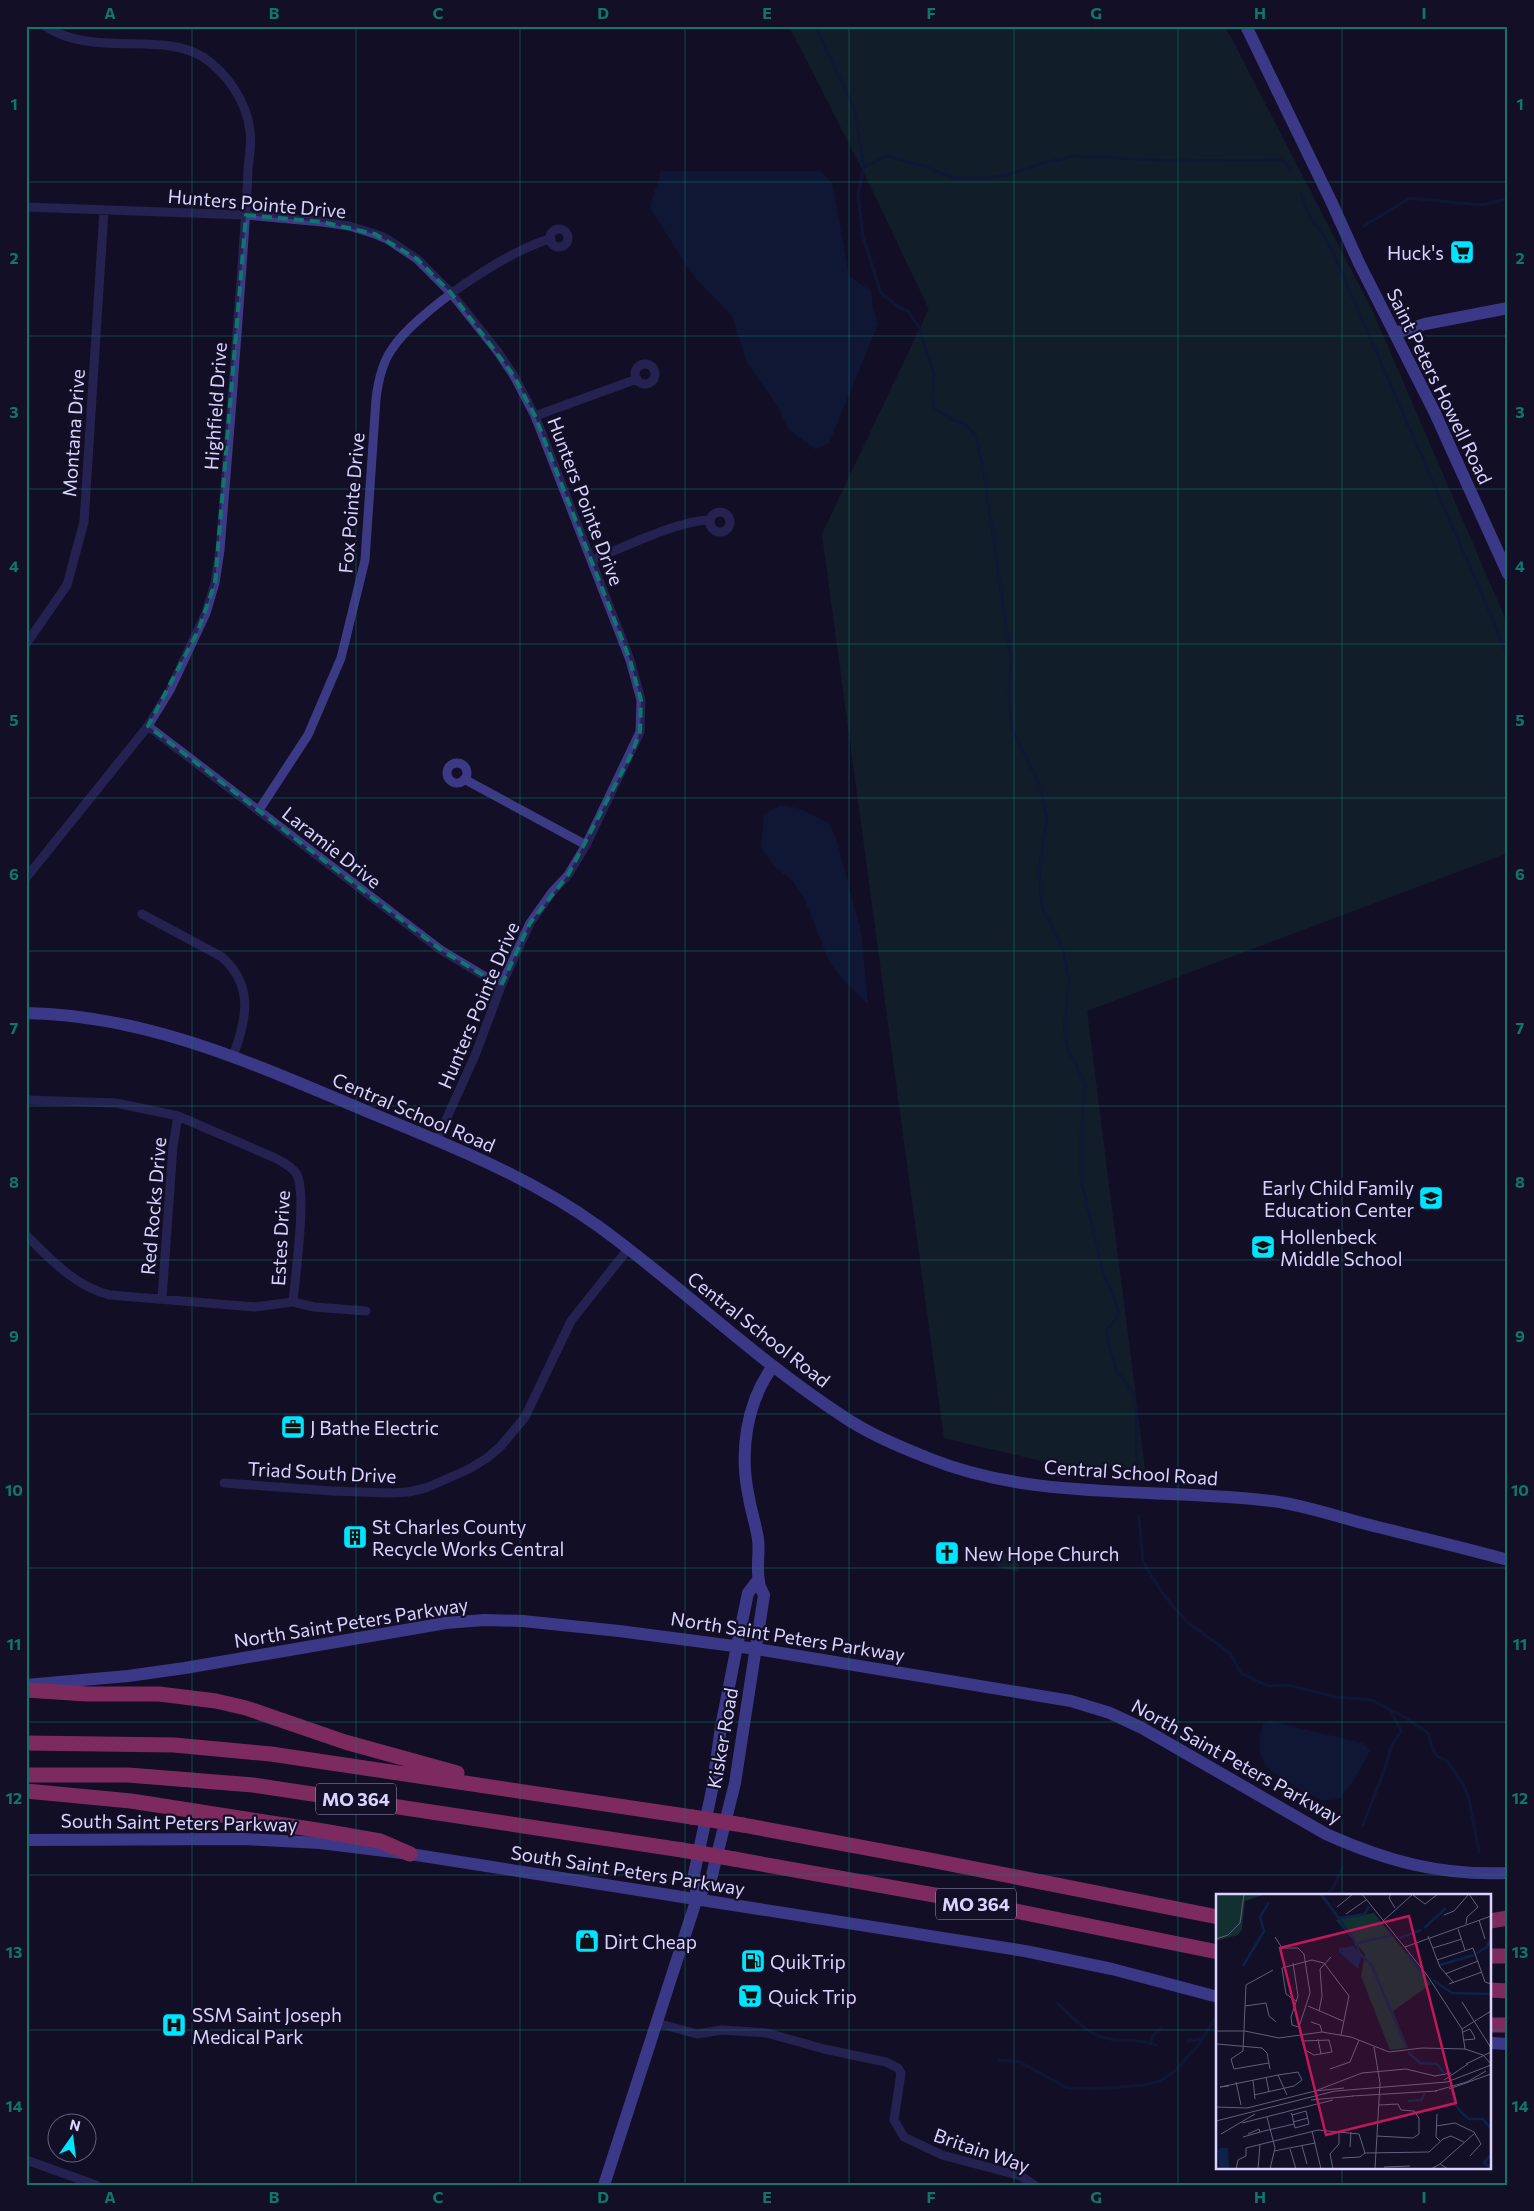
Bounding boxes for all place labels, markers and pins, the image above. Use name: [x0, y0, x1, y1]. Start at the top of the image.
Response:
supermarket icon: Huck's: [1449, 239, 1475, 265]
place label: Huck's: [1387, 241, 1444, 264]
place label: Early Child Family Education Center: [1262, 1176, 1414, 1221]
school or university icon: Early Child Family Education Center: [1418, 1185, 1444, 1211]
place label: Hollenbeck Middle School: [1280, 1225, 1402, 1270]
school or university icon: Hollenbeck Middle School: [1250, 1234, 1276, 1260]
office icon: J Bathe Electric: [280, 1414, 306, 1440]
place label: J Bathe Electric: [310, 1416, 439, 1439]
place label: St Charles County Recycle Works Central: [372, 1515, 564, 1560]
building icon: St Charles County Recycle Works Central: [342, 1524, 368, 1550]
church icon: New Hope Church: [934, 1540, 960, 1566]
place label: New Hope Church: [964, 1542, 1120, 1565]
shop icon: Dirt Cheap: [574, 1928, 600, 1954]
place label: Dirt Cheap: [604, 1930, 697, 1953]
fuel station icon: QuikTrip: [740, 1948, 766, 1974]
place label: QuikTrip: [770, 1950, 846, 1973]
supermarket icon: Quick Trip: [737, 1983, 763, 2009]
place label: Quick Trip: [768, 1985, 857, 2008]
place label: SSM Saint Joseph Medical Park: [192, 2003, 342, 2048]
hospital icon: SSM Saint Joseph Medical Park: [161, 2012, 187, 2038]

